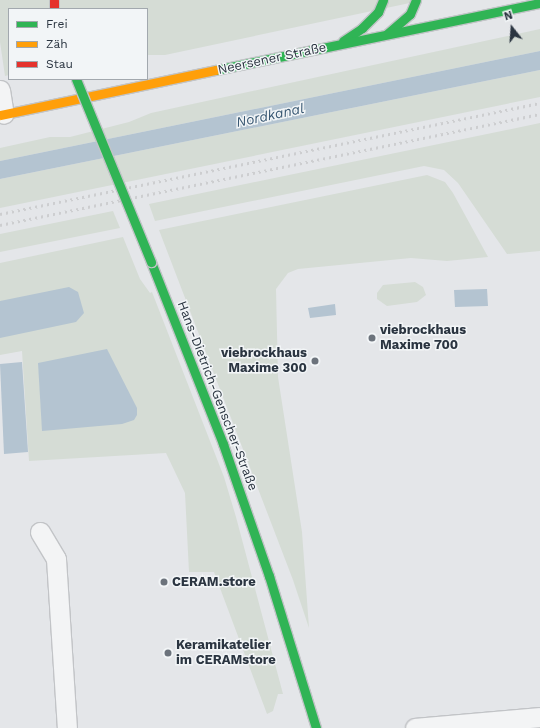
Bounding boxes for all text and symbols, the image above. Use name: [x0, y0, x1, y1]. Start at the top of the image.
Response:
legend: [8, 8, 148, 80]
north arrow: [492, 8, 532, 48]
text: N: [503, 9, 514, 23]
text: Frei: [46, 17, 68, 31]
text: Zäh: [46, 37, 68, 51]
street label: Neersener Straße: [216, 40, 328, 78]
text: Stau: [46, 57, 73, 71]
water label: Nordkanal: [234, 100, 306, 130]
street label: Hans-Dietrich-Genscher-Straße: [174, 299, 260, 493]
place label: viebrockhaus Maxime 700: [380, 323, 466, 354]
marker: viebrockhaus Maxime 700: [367, 333, 377, 343]
place label: viebrockhaus Maxime 300: [221, 346, 307, 377]
marker: viebrockhaus Maxime 300: [310, 356, 320, 366]
place label: CERAM.store: [172, 574, 256, 590]
marker: CERAM.store: [159, 577, 169, 587]
place label: Keramikatelier im CERAMstore: [176, 638, 276, 669]
marker: Keramikatelier im CERAMstore: [163, 648, 173, 658]

